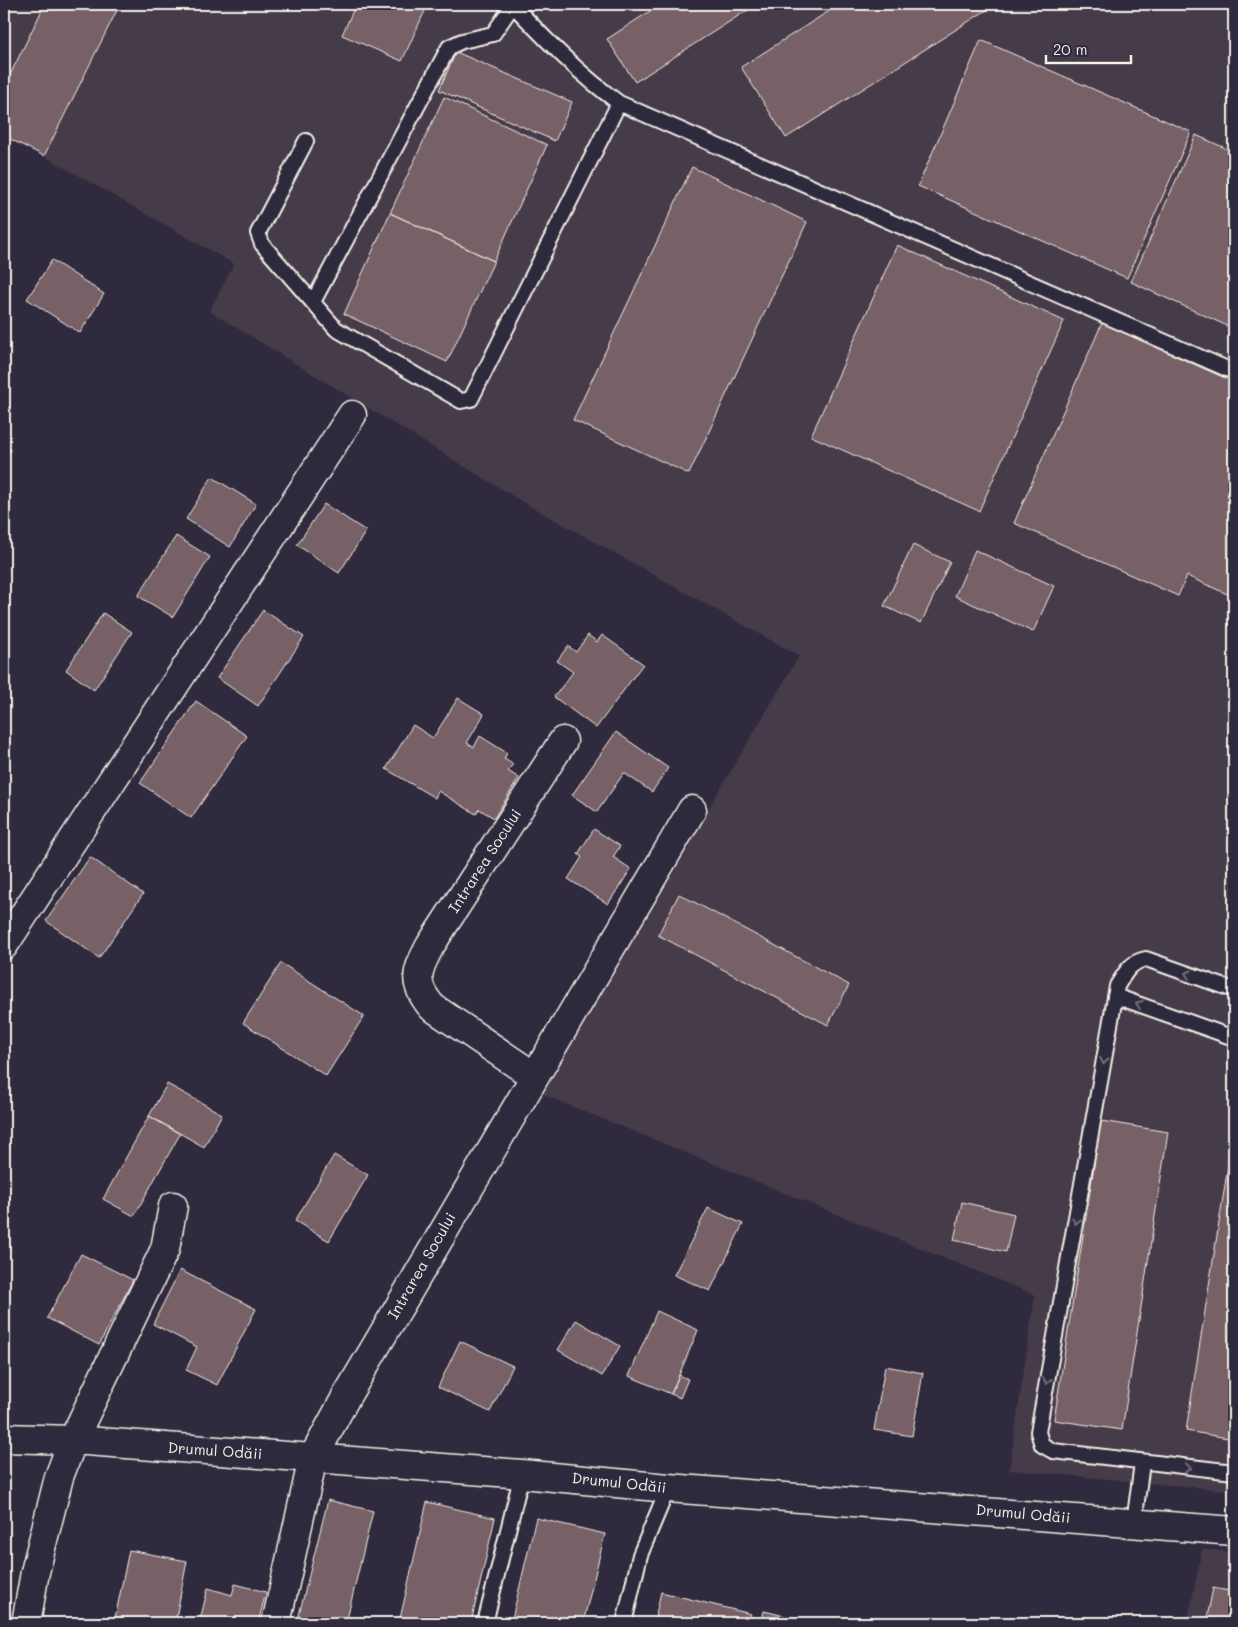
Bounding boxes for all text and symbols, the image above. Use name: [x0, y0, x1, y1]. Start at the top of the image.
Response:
scale bar: [1046, 32, 1130, 64]
text: 20 m: [1053, 39, 1087, 59]
street label: Intrarea Socului: [443, 805, 525, 916]
one-way arrow: [1185, 969, 1193, 979]
one-way arrow: [1135, 1000, 1144, 1010]
one-way arrow: [1099, 1056, 1109, 1065]
street label: Intrarea Socului: [382, 1208, 460, 1323]
one-way arrow: [1071, 1216, 1081, 1225]
one-way arrow: [1043, 1376, 1053, 1385]
street label: Drumul Odăii: [167, 1437, 263, 1463]
one-way arrow: [1185, 1462, 1193, 1473]
street label: Drumul Odăii: [571, 1467, 667, 1497]
street label: Drumul Odăii: [975, 1499, 1071, 1527]

